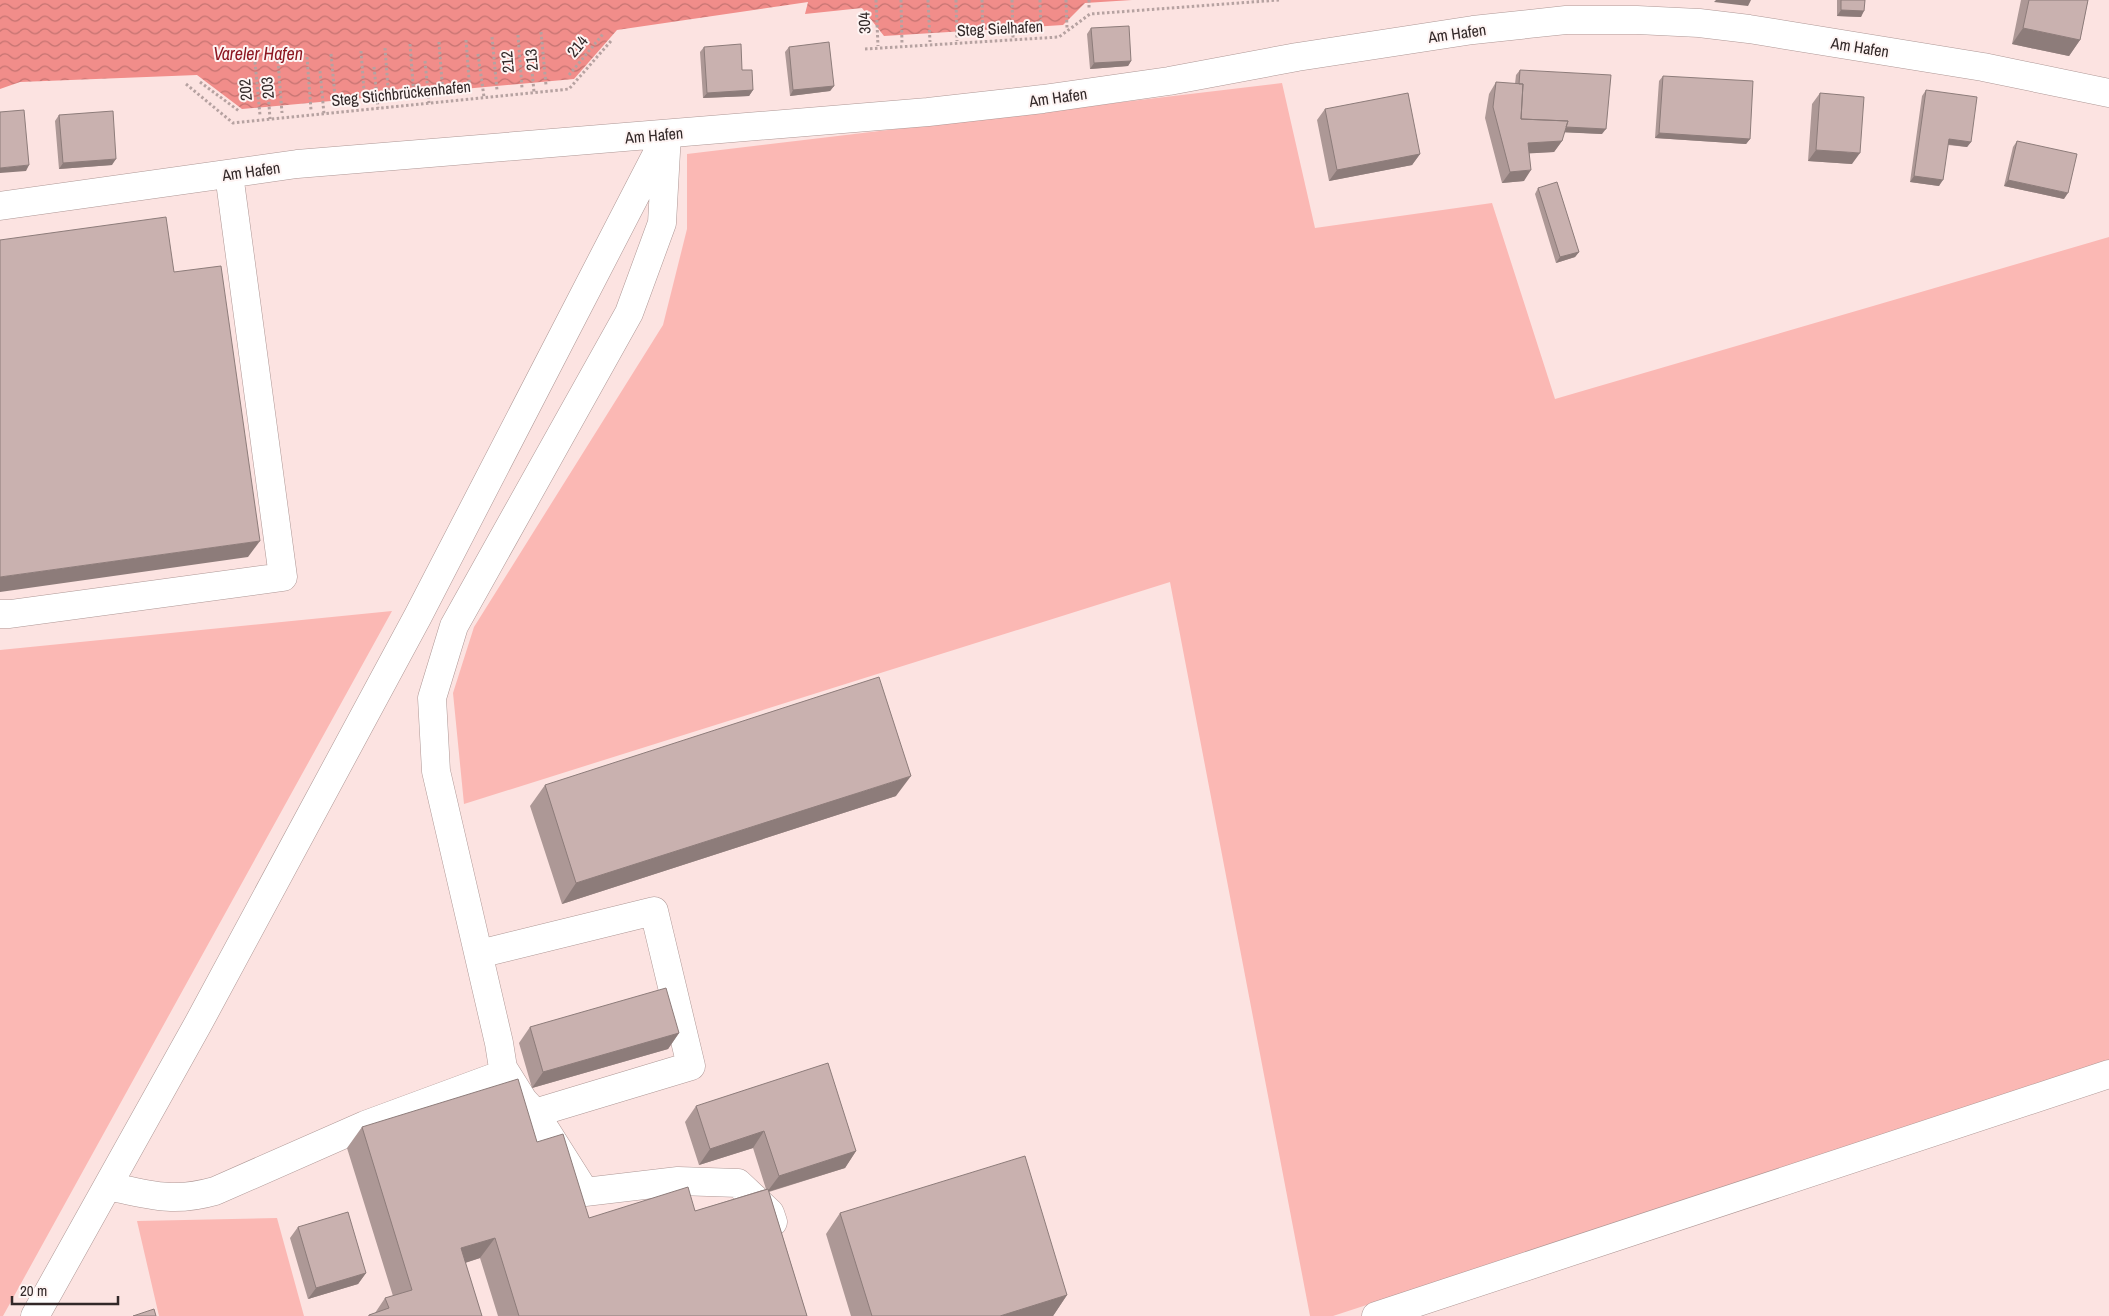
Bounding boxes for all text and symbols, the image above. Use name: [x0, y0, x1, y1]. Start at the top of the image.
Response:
street label: 304: [853, 12, 875, 34]
street label: Steg Sielhafen: [956, 15, 1044, 41]
street label: Am Hafen: [1426, 18, 1487, 48]
street label: 214: [562, 31, 592, 61]
street label: Am Hafen: [1828, 31, 1891, 62]
water label: Vareler Hafen: [213, 41, 303, 66]
street label: 213: [519, 48, 543, 72]
street label: 212: [495, 50, 519, 74]
street label: Steg Stichbrückenhafen: [330, 75, 472, 111]
street label: 203: [255, 76, 279, 100]
street label: 202: [233, 78, 257, 102]
street label: Am Hafen: [1027, 82, 1088, 112]
street label: Am Hafen: [623, 121, 684, 149]
street label: Am Hafen: [220, 156, 281, 186]
scale bar: [12, 1274, 119, 1306]
text: 20 m: [20, 1280, 47, 1301]

